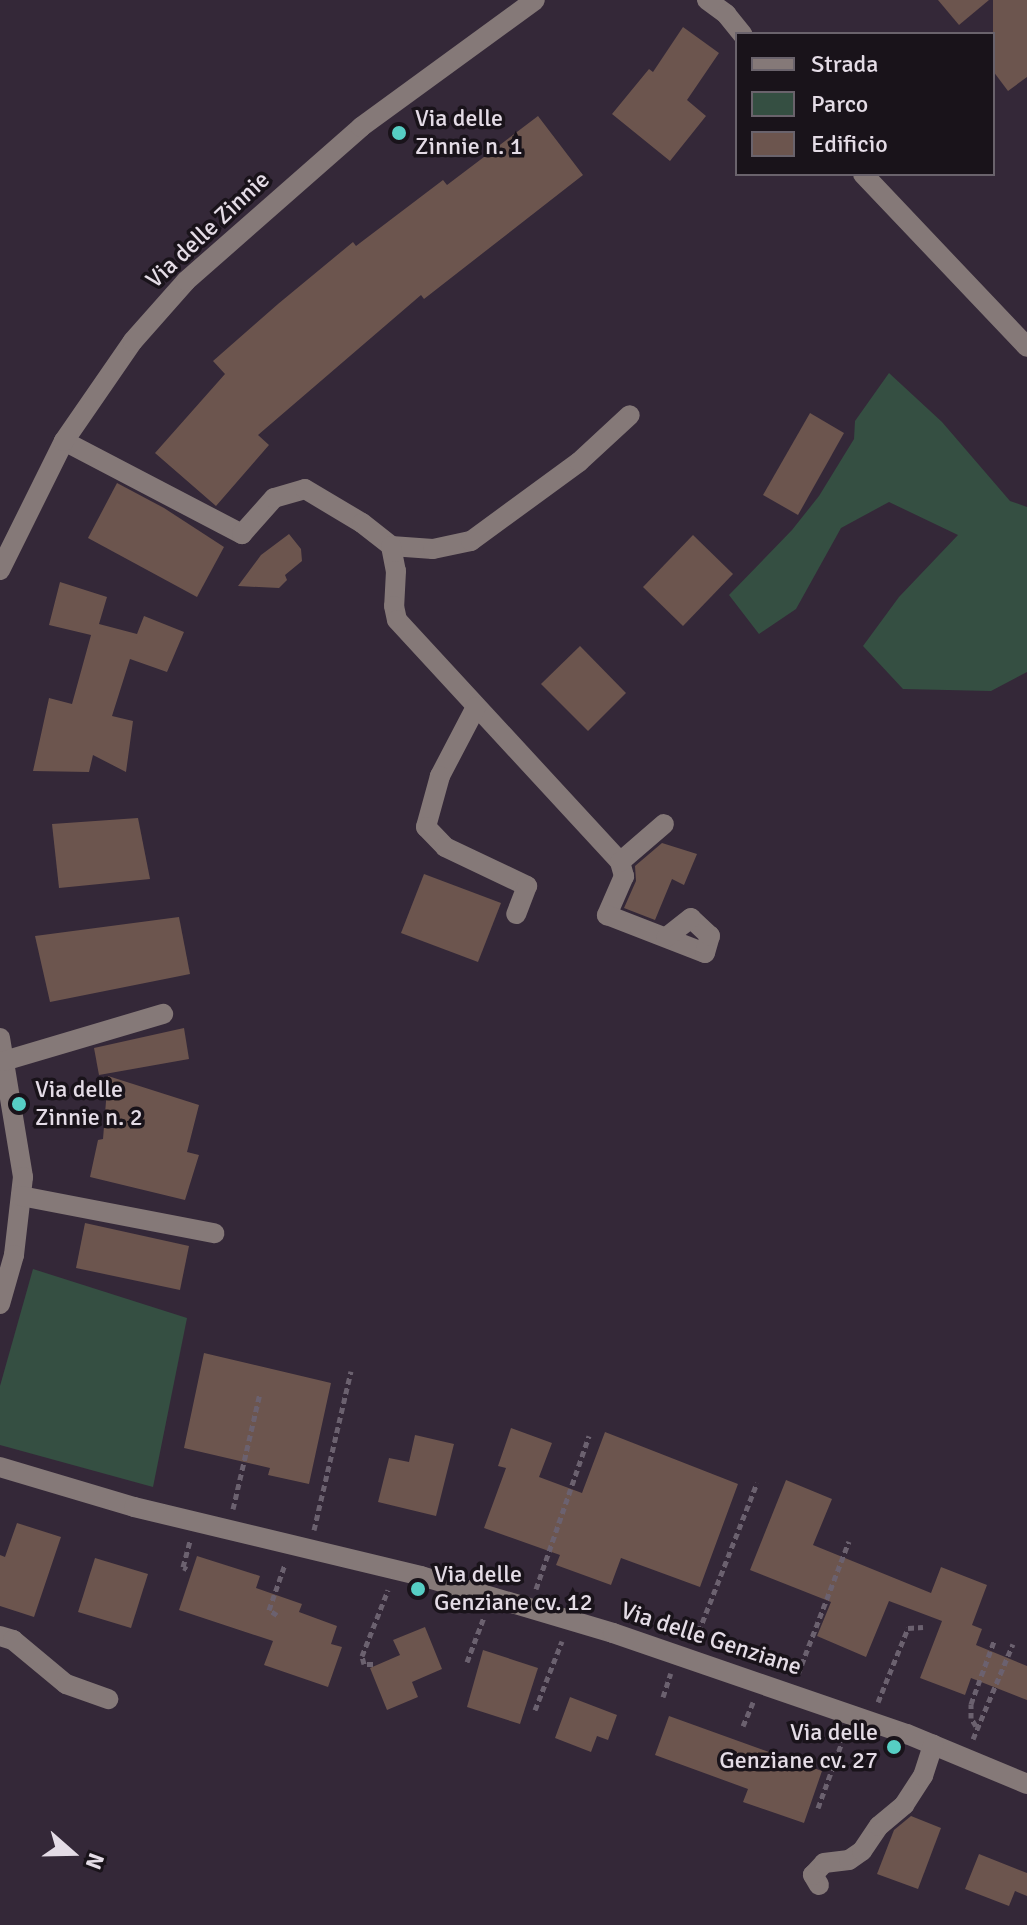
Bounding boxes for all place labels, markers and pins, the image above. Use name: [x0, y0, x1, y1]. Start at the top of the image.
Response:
place label: Via delle Zinnie n. 1: [415, 105, 523, 161]
marker: Via delle Zinnie n. 1: [390, 124, 408, 142]
place label: Via delle Zinnie n. 2: [35, 1076, 143, 1132]
marker: Via delle Zinnie n. 2: [10, 1095, 28, 1113]
place label: Via delle Genziane cv. 12: [434, 1561, 593, 1617]
marker: Via delle Genziane cv. 12: [409, 1580, 427, 1598]
place label: Via delle Genziane cv. 27: [719, 1719, 878, 1775]
marker: Via delle Genziane cv. 27: [885, 1738, 903, 1756]

